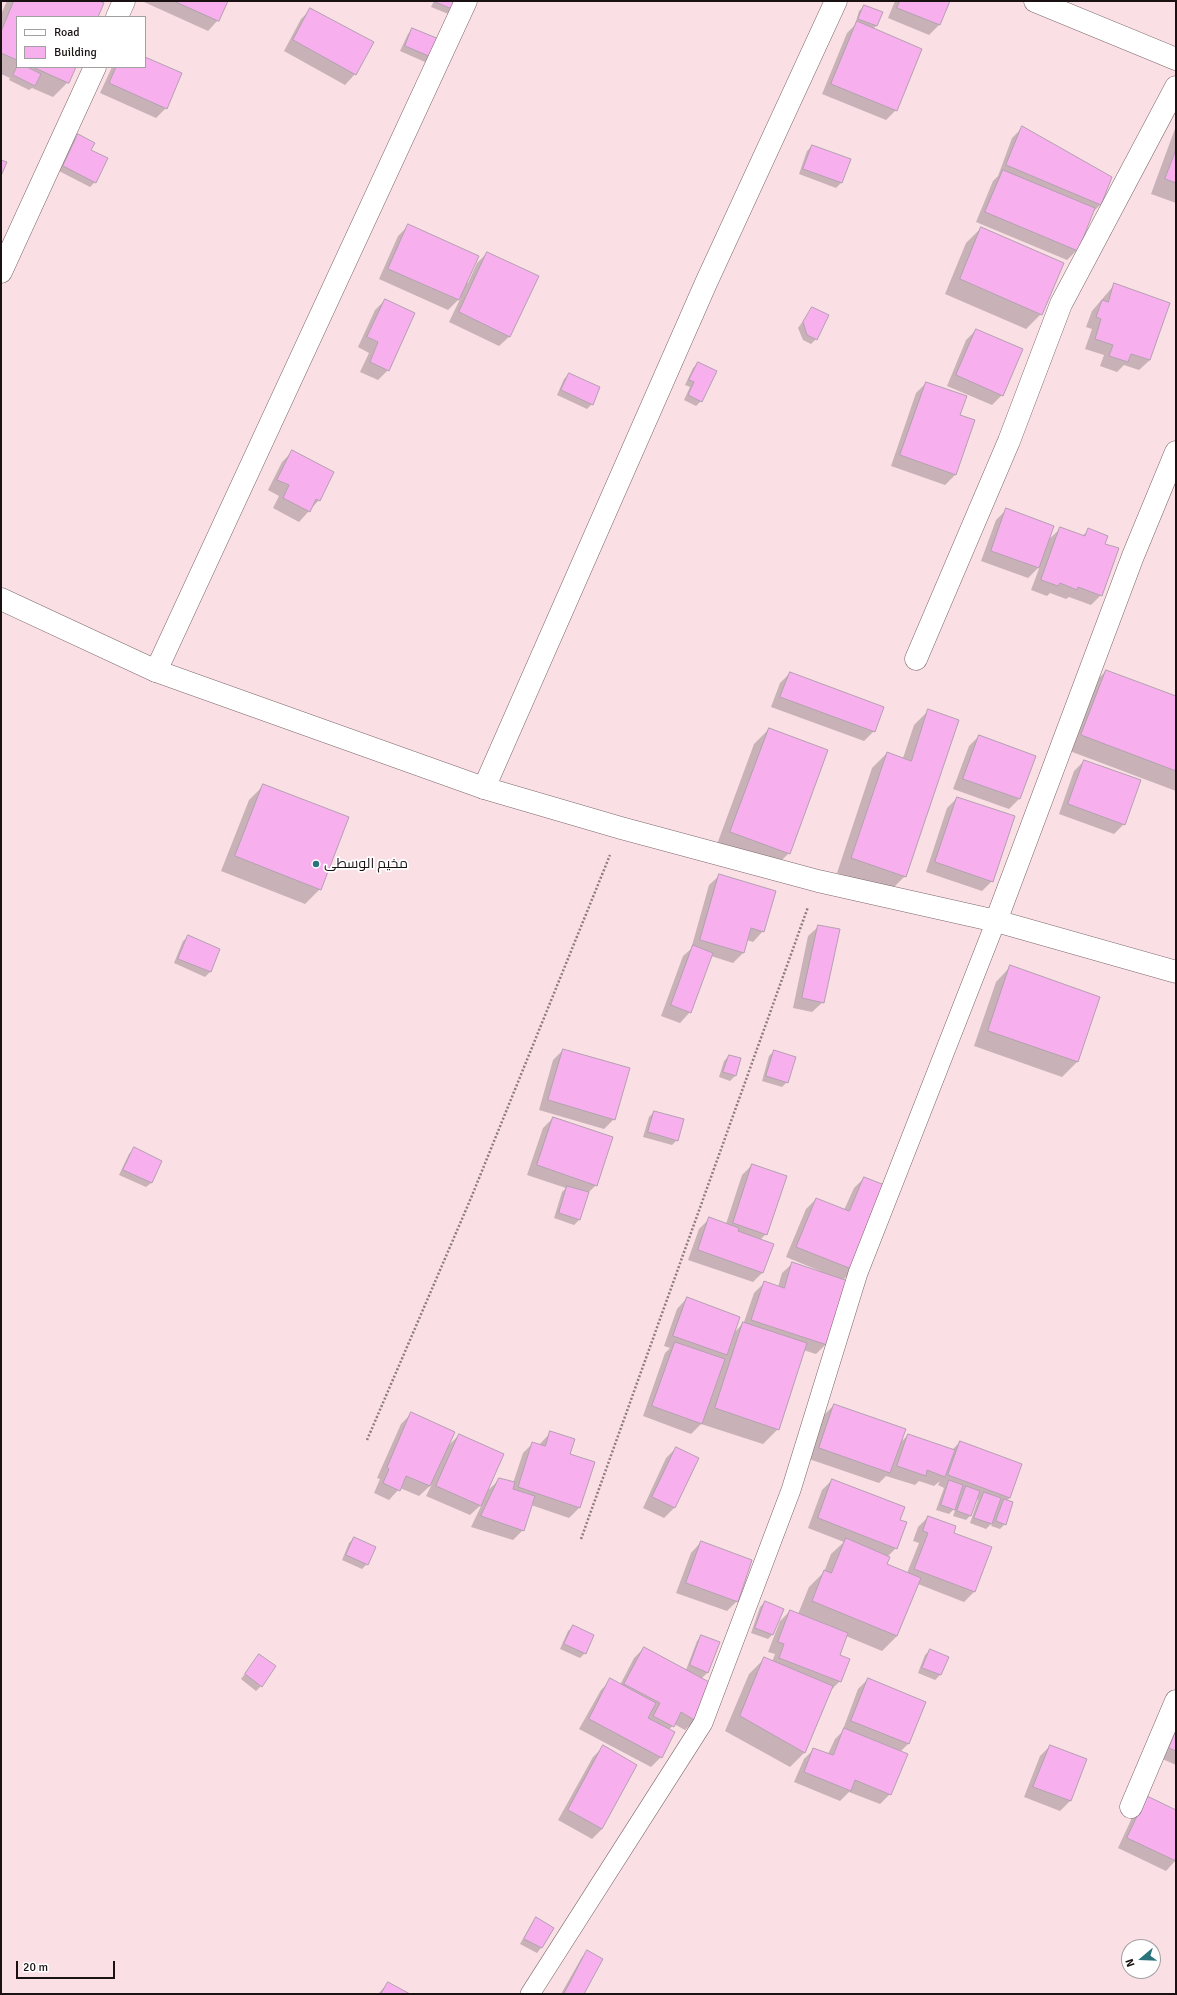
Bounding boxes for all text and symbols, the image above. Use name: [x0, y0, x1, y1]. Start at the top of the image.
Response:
legend: [16, 16, 146, 68]
text: Road: [54, 25, 80, 40]
text: Building: [54, 45, 97, 60]
place label: مخيم الوسطى: [324, 856, 408, 872]
marker: مخيم الوسطى: [311, 859, 321, 869]
north arrow: [1121, 1939, 1161, 1979]
scale bar: [18, 1953, 117, 1979]
text: N: [1123, 1957, 1138, 1968]
text: 20 m: [23, 1960, 48, 1975]

